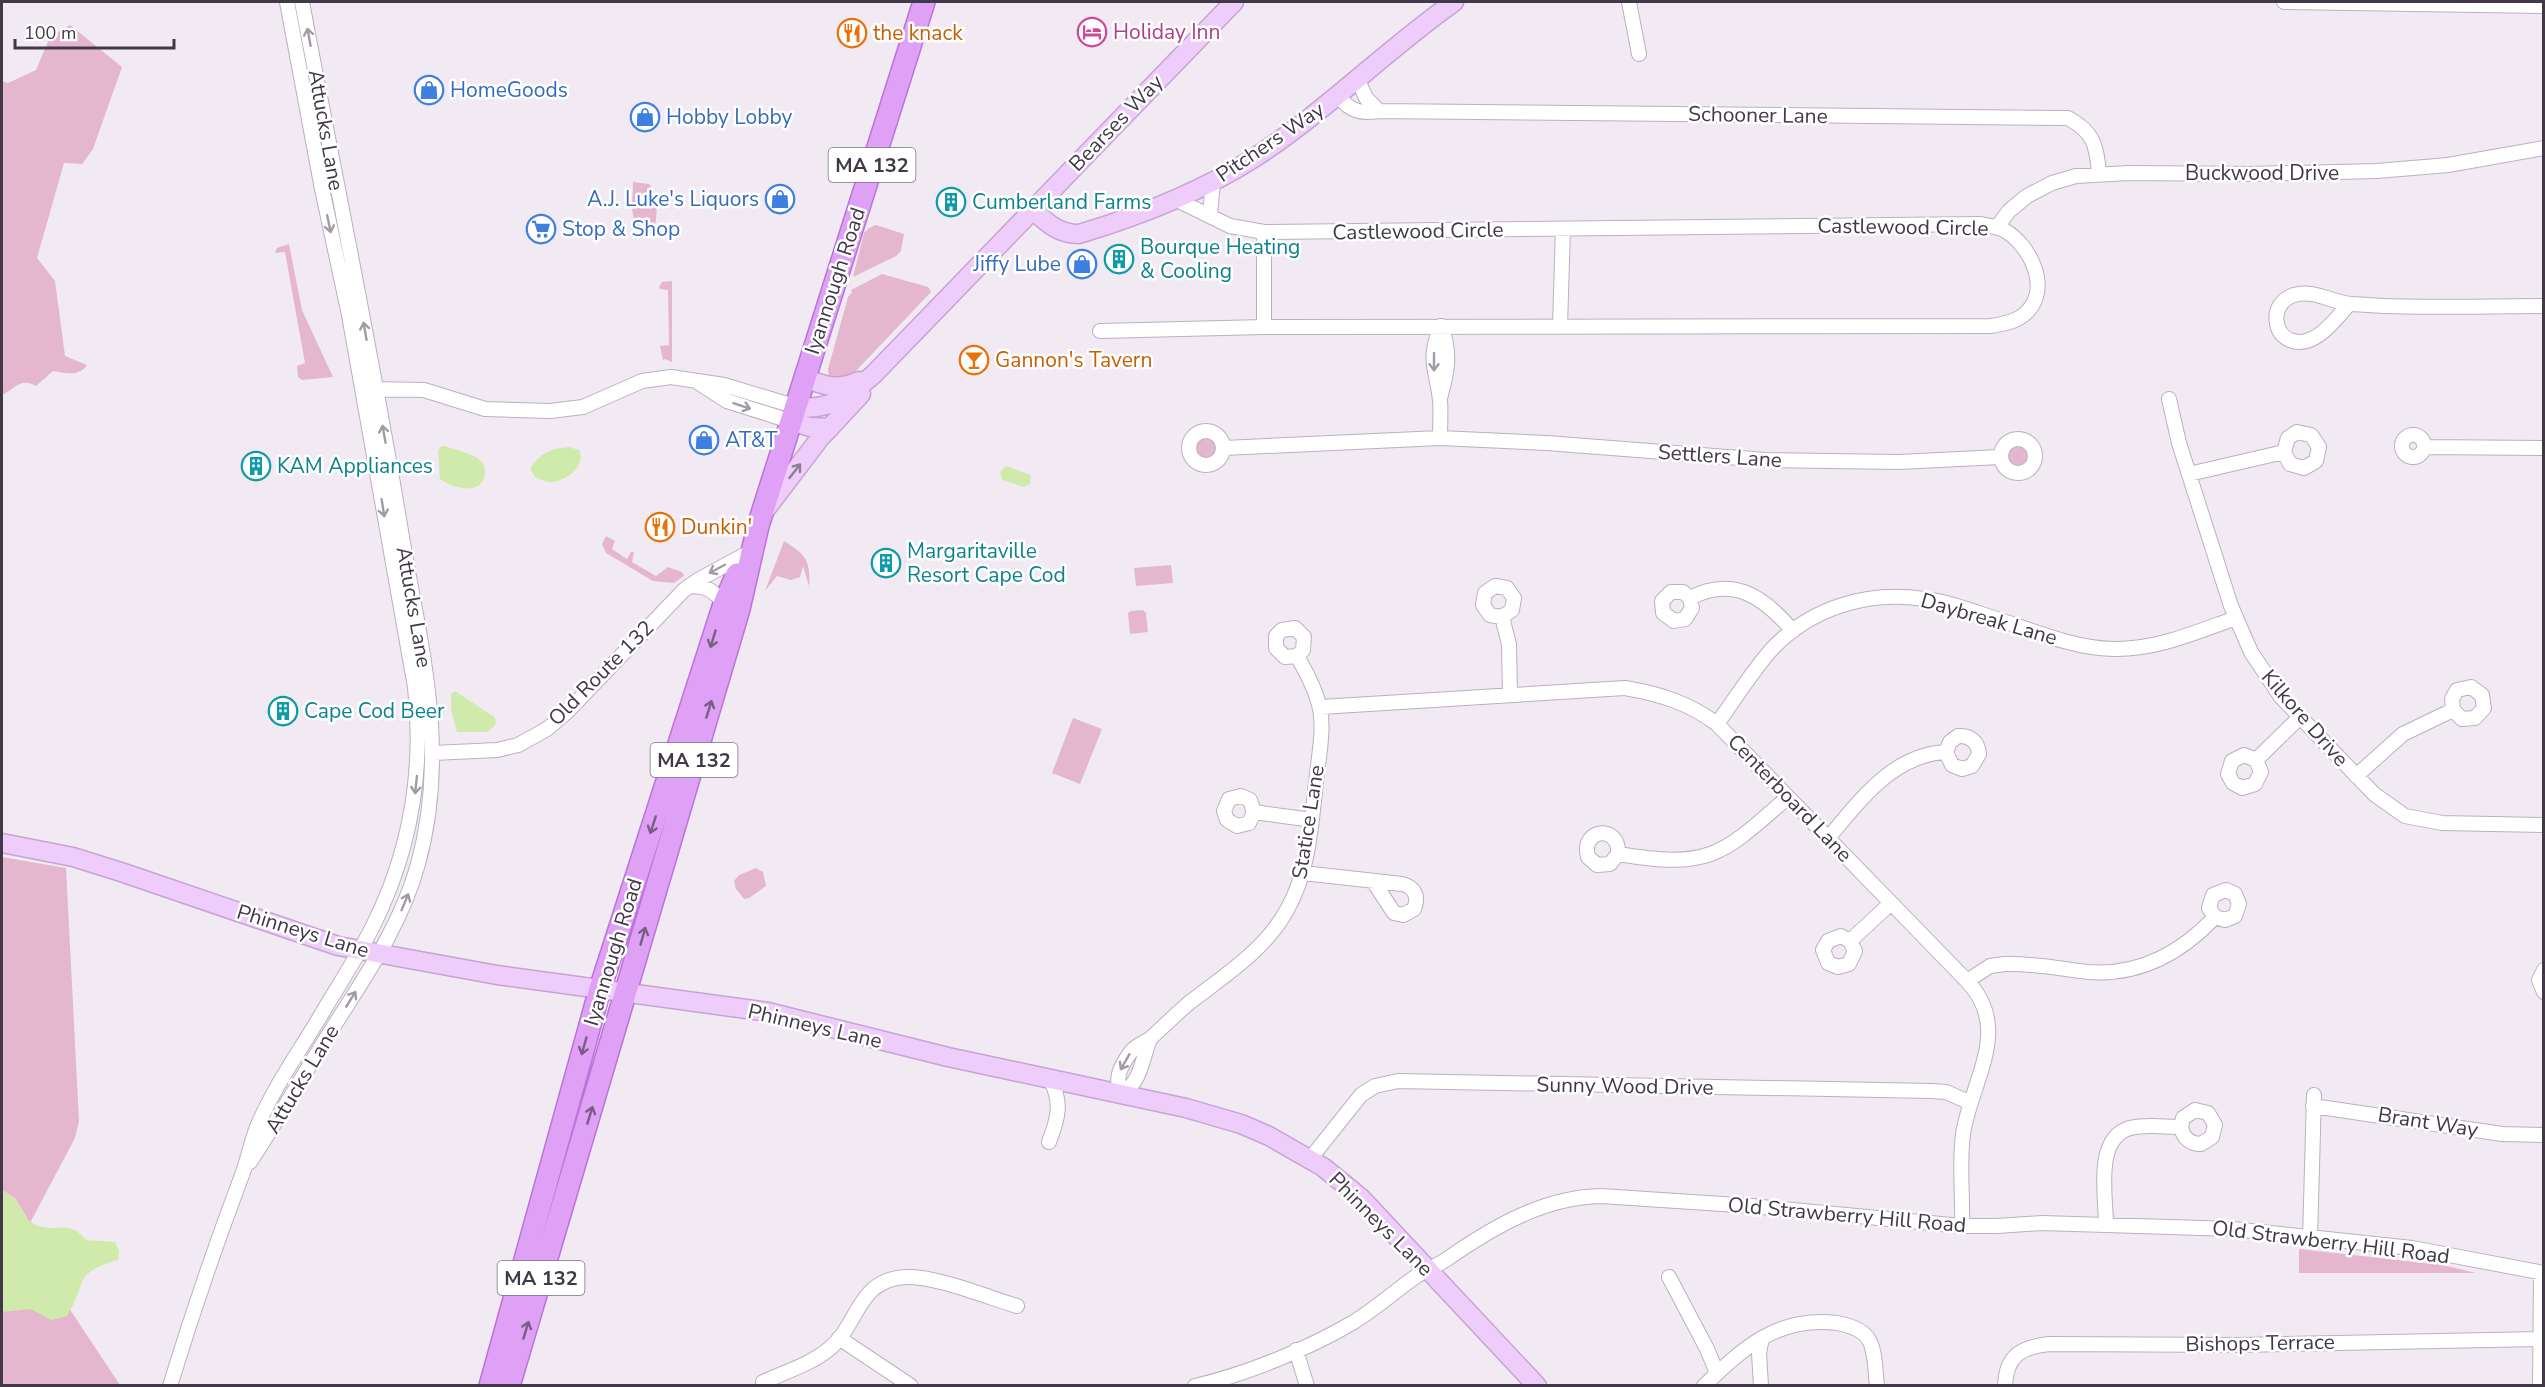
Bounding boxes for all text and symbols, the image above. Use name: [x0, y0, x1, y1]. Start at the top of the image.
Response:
scale bar: [15, 12, 174, 50]
hotel icon: Holiday Inn: [1076, 16, 1108, 48]
restaurant icon: the knack: [836, 17, 868, 49]
place label: Holiday Inn: [1113, 18, 1220, 46]
place label: the knack: [873, 19, 963, 47]
text: 100 m: [24, 21, 76, 45]
one-way arrow: [303, 27, 314, 47]
street label: Attucks Lane: [302, 67, 350, 193]
street label: Bearses Way: [1063, 68, 1169, 177]
shop icon: HomeGoods: [413, 74, 445, 106]
place label: HomeGoods: [450, 76, 568, 104]
street label: Pitchers Way: [1210, 95, 1330, 189]
street label: Schooner Lane: [1688, 100, 1828, 130]
shop icon: Hobby Lobby: [629, 101, 661, 133]
place label: Hobby Lobby: [666, 103, 792, 131]
road number: MA 132: [828, 148, 916, 182]
street label: Buckwood Drive: [2185, 159, 2339, 187]
shop icon: A.J. Luke's Liquors: [764, 183, 796, 215]
place label: A.J. Luke's Liquors: [587, 185, 759, 213]
building icon: Cumberland Farms: [935, 186, 967, 218]
place label: Cumberland Farms: [972, 188, 1151, 216]
street label: Iyannough Road: [798, 204, 872, 358]
street label: Castlewood Circle: [1817, 212, 1989, 242]
supermarket icon: Stop & Shop: [525, 213, 557, 245]
one-way arrow: [324, 214, 335, 233]
place label: Stop & Shop: [562, 215, 680, 243]
street label: Castlewood Circle: [1332, 216, 1504, 246]
place label: Bourque Heating & Cooling: [1140, 233, 1300, 285]
building icon: Bourque Heating & Cooling: [1103, 243, 1135, 275]
shop icon: Jiffy Lube: [1066, 248, 1098, 280]
place label: Jiffy Lube: [972, 250, 1061, 278]
one-way arrow: [360, 322, 371, 342]
bar icon: Gannon's Tavern: [958, 344, 990, 376]
place label: Gannon's Tavern: [995, 346, 1152, 374]
one-way arrow: [1428, 352, 1440, 372]
one-way arrow: [732, 401, 751, 412]
shop icon: AT&T: [688, 424, 720, 456]
one-way arrow: [378, 425, 389, 444]
place label: AT&T: [725, 426, 778, 454]
street label: Settlers Lane: [1657, 438, 1783, 474]
building icon: KAM Appliances: [240, 450, 272, 482]
place label: KAM Appliances: [277, 452, 433, 480]
one-way arrow: [789, 464, 802, 480]
one-way arrow: [378, 498, 389, 518]
restaurant icon: Dunkin': [644, 511, 676, 543]
place label: Dunkin': [681, 513, 752, 541]
place label: Margaritaville Resort Cape Cod: [907, 537, 1066, 589]
street label: Attucks Lane: [390, 544, 438, 670]
building icon: Margaritaville Resort Cape Cod: [870, 547, 902, 579]
one-way arrow: [709, 563, 726, 575]
street label: Daybreak Lane: [1917, 586, 2061, 652]
street label: Old Route 132: [542, 614, 660, 732]
one-way arrow: [707, 629, 718, 648]
street label: Kilkore Drive: [2255, 664, 2355, 772]
building icon: Cape Cod Beer: [267, 695, 299, 727]
place label: Cape Cod Beer: [304, 697, 445, 725]
one-way arrow: [704, 700, 715, 719]
street label: Centerboard Lane: [1722, 728, 1858, 868]
road number: MA 132: [650, 743, 738, 777]
street label: Statice Lane: [1285, 763, 1331, 881]
one-way arrow: [410, 775, 421, 795]
one-way arrow: [647, 815, 658, 834]
street label: Iyannough Road: [577, 875, 649, 1029]
one-way arrow: [400, 893, 411, 911]
street label: Phinneys Lane: [234, 898, 372, 964]
one-way arrow: [638, 927, 649, 946]
one-way arrow: [345, 991, 357, 1008]
street label: Phinneys Lane: [745, 997, 885, 1055]
street label: Attucks Lane: [258, 1019, 346, 1139]
one-way arrow: [578, 1036, 589, 1055]
one-way arrow: [1118, 1053, 1130, 1070]
street label: Sunny Wood Drive: [1536, 1070, 1714, 1102]
street label: Brant Way: [2376, 1100, 2480, 1144]
one-way arrow: [585, 1106, 596, 1125]
street label: Phinneys Lane: [1323, 1166, 1439, 1282]
street label: Old Strawberry Hill Road: [1727, 1191, 1967, 1239]
street label: Old Strawberry Hill Road: [2211, 1214, 2451, 1270]
road number: MA 132: [498, 1261, 584, 1295]
one-way arrow: [521, 1320, 532, 1339]
street label: Bishops Terrace: [2185, 1328, 2335, 1358]

